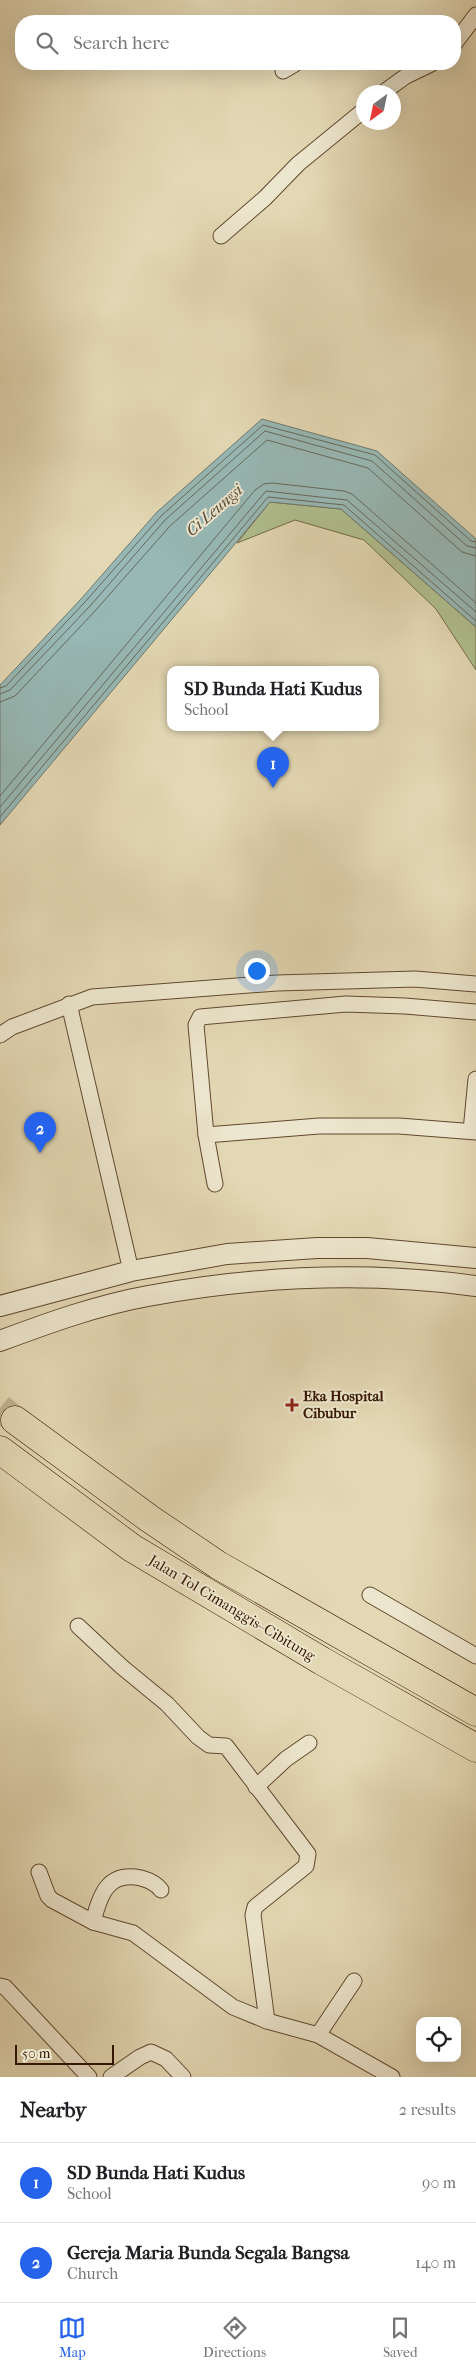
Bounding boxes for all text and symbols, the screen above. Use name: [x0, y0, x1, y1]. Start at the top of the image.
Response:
search box: [15, 15, 461, 70]
icon: search: [33, 29, 61, 57]
text: Search here: [73, 32, 169, 54]
north arrow: [356, 85, 401, 130]
water label: Ci Leungsi: [182, 479, 247, 540]
popup: [167, 666, 379, 731]
text: SD Bunda Hati Kudus: [184, 678, 362, 700]
text: School: [184, 700, 229, 719]
pin: 1: [257, 747, 289, 788]
your location: [244, 958, 270, 984]
pin: 2: [24, 1112, 56, 1153]
place label: Eka Hospital Cibubur: [303, 1387, 385, 1422]
marker: Eka Hospital Cibubur: [285, 1398, 299, 1412]
street label: Jalan Tol Cimanggis–Cibitung: [145, 1551, 319, 1665]
map controls: [416, 2017, 461, 2062]
button: locate: [416, 2017, 461, 2062]
scale bar: [15, 2042, 114, 2065]
text: 50 m: [22, 2045, 50, 2062]
text: Nearby: [20, 2098, 86, 2122]
text: 2 results: [399, 2100, 456, 2119]
text: SD Bunda Hati Kudus: [67, 2162, 245, 2184]
text: 1: [33, 2173, 39, 2192]
text: 90 m: [422, 2173, 456, 2192]
text: School: [67, 2184, 112, 2203]
text: Gereja Maria Bunda Segala Bangsa: [67, 2242, 349, 2264]
text: 2: [32, 2253, 40, 2272]
text: 140 m: [415, 2253, 456, 2272]
text: Church: [67, 2264, 118, 2283]
tab: Map: [58, 2314, 86, 2361]
tab: Directions: [203, 2314, 266, 2361]
tab: Saved: [383, 2314, 418, 2361]

